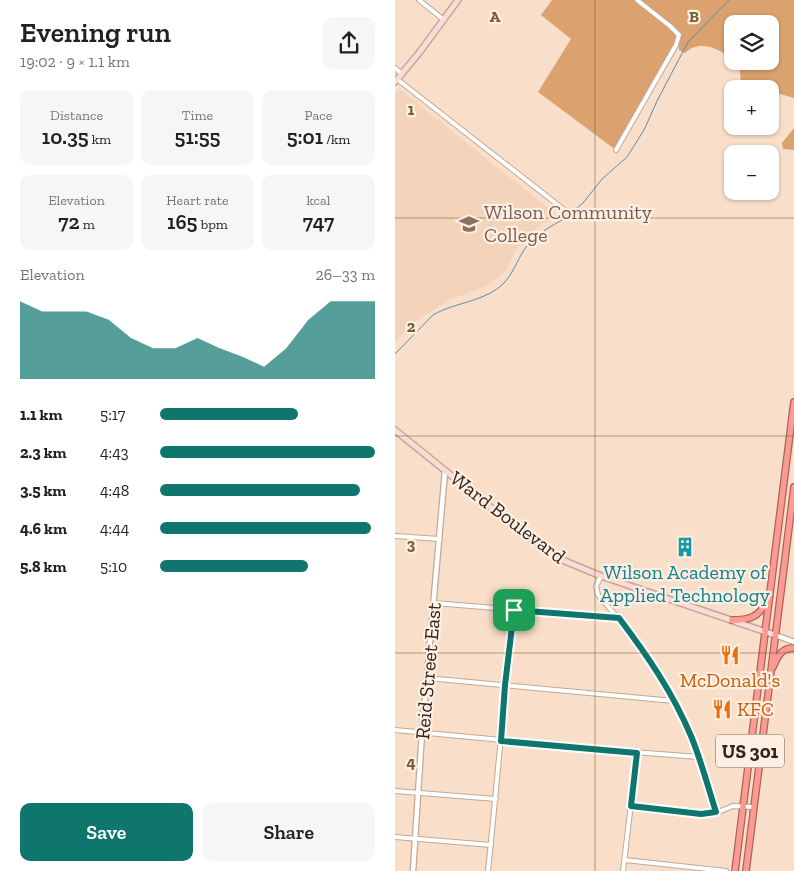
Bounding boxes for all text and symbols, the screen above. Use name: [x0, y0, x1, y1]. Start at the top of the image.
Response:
text: A: [490, 7, 501, 26]
text: B: [689, 7, 699, 26]
map controls: [724, 15, 779, 200]
button: layers: [724, 15, 779, 70]
text: Evening run: [20, 16, 171, 49]
button: share: [323, 17, 375, 69]
text: 19:02 · 9 × 1.1 km: [20, 52, 130, 71]
button: +: [724, 80, 779, 135]
text: 1: [408, 100, 415, 119]
text: Distance: [50, 107, 103, 124]
text: Time: [182, 107, 213, 124]
text: Pace: [305, 107, 332, 124]
text: 10.35: [42, 124, 89, 149]
text: 51:55: [175, 124, 221, 149]
text: 5:01: [287, 124, 323, 149]
text: km: [89, 131, 111, 148]
text: /km: [323, 131, 350, 148]
button: −: [724, 145, 779, 200]
text: Elevation: [48, 192, 105, 209]
text: Heart rate: [166, 192, 229, 209]
text: kcal: [307, 192, 331, 209]
place label: Wilson Community College: [484, 200, 653, 247]
text: 72: [58, 209, 80, 234]
text: 165: [167, 209, 198, 234]
text: 747: [303, 209, 334, 234]
school or university icon: Wilson Community College: [458, 213, 480, 235]
text: m: [80, 216, 95, 233]
text: bpm: [198, 216, 228, 233]
text: Elevation: [20, 265, 85, 284]
text: 26–33 m: [316, 265, 375, 284]
text: 2: [407, 317, 416, 336]
text: 1.1 km: [20, 405, 62, 424]
text: 5:17: [100, 405, 125, 424]
text: 2.3 km: [20, 443, 67, 462]
text: 4:43: [100, 443, 129, 462]
street label: Ward Boulevard: [445, 466, 571, 568]
text: 3.5 km: [20, 481, 66, 500]
text: 4:48: [100, 481, 129, 500]
text: 4.6 km: [20, 519, 67, 538]
text: 4:44: [100, 519, 129, 538]
text: 3: [407, 535, 416, 554]
building icon: Wilson Academy of Applied Technology: [674, 536, 696, 558]
text: 5.8 km: [20, 557, 66, 576]
text: 5:10: [100, 557, 127, 576]
place label: Wilson Academy of Applied Technology: [600, 560, 771, 607]
pin: [493, 589, 535, 631]
icon: arrive: [500, 596, 528, 624]
street label: Reid Street East: [410, 601, 446, 741]
restaurant icon: McDonald's: [719, 644, 741, 666]
place label: McDonald's: [680, 668, 780, 692]
place label: KFC: [737, 697, 774, 721]
restaurant icon: KFC: [711, 698, 733, 720]
road number: US 301: [716, 734, 784, 768]
text: 4: [406, 753, 416, 772]
button: Save: [20, 803, 193, 861]
button: Share: [203, 803, 375, 861]

